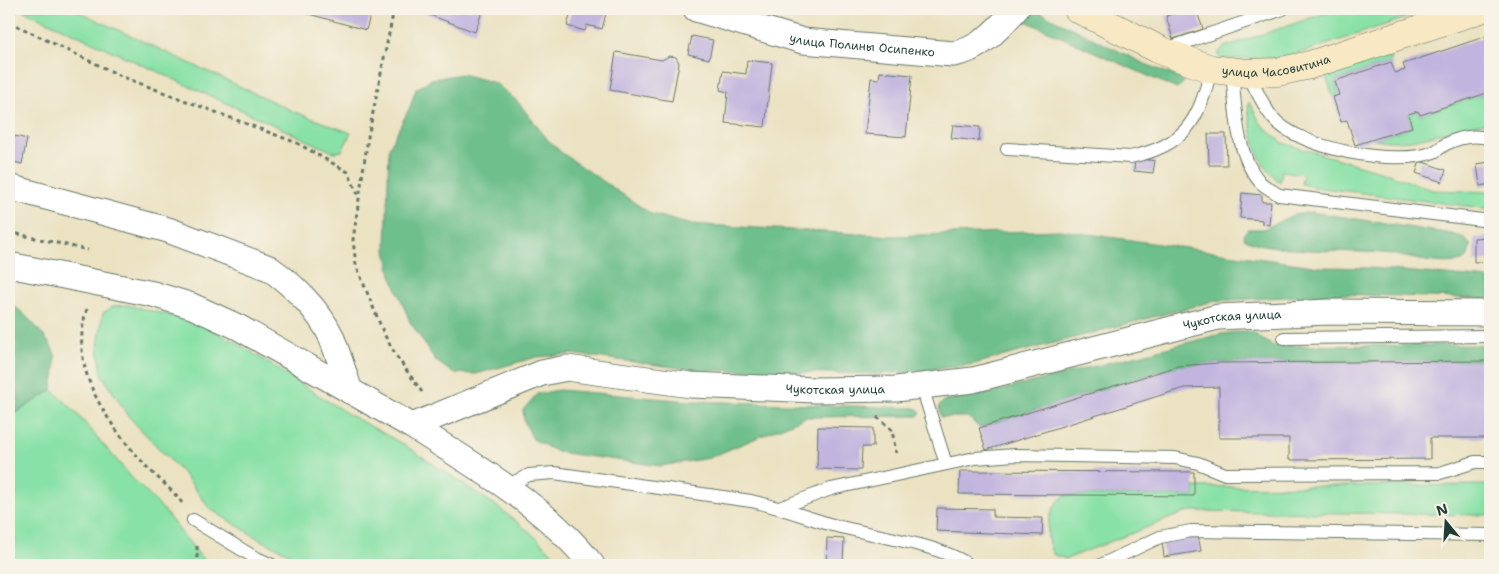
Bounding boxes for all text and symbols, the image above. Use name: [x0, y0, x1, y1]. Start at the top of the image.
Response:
street label: улица Полины Осипенко: [788, 29, 936, 60]
street label: улица Часовитина: [1221, 51, 1333, 81]
street label: Чукотская улица: [1181, 306, 1282, 334]
street label: Чукотская улица: [785, 381, 886, 398]
north arrow: [1422, 496, 1472, 546]
text: N: [1434, 499, 1450, 520]

